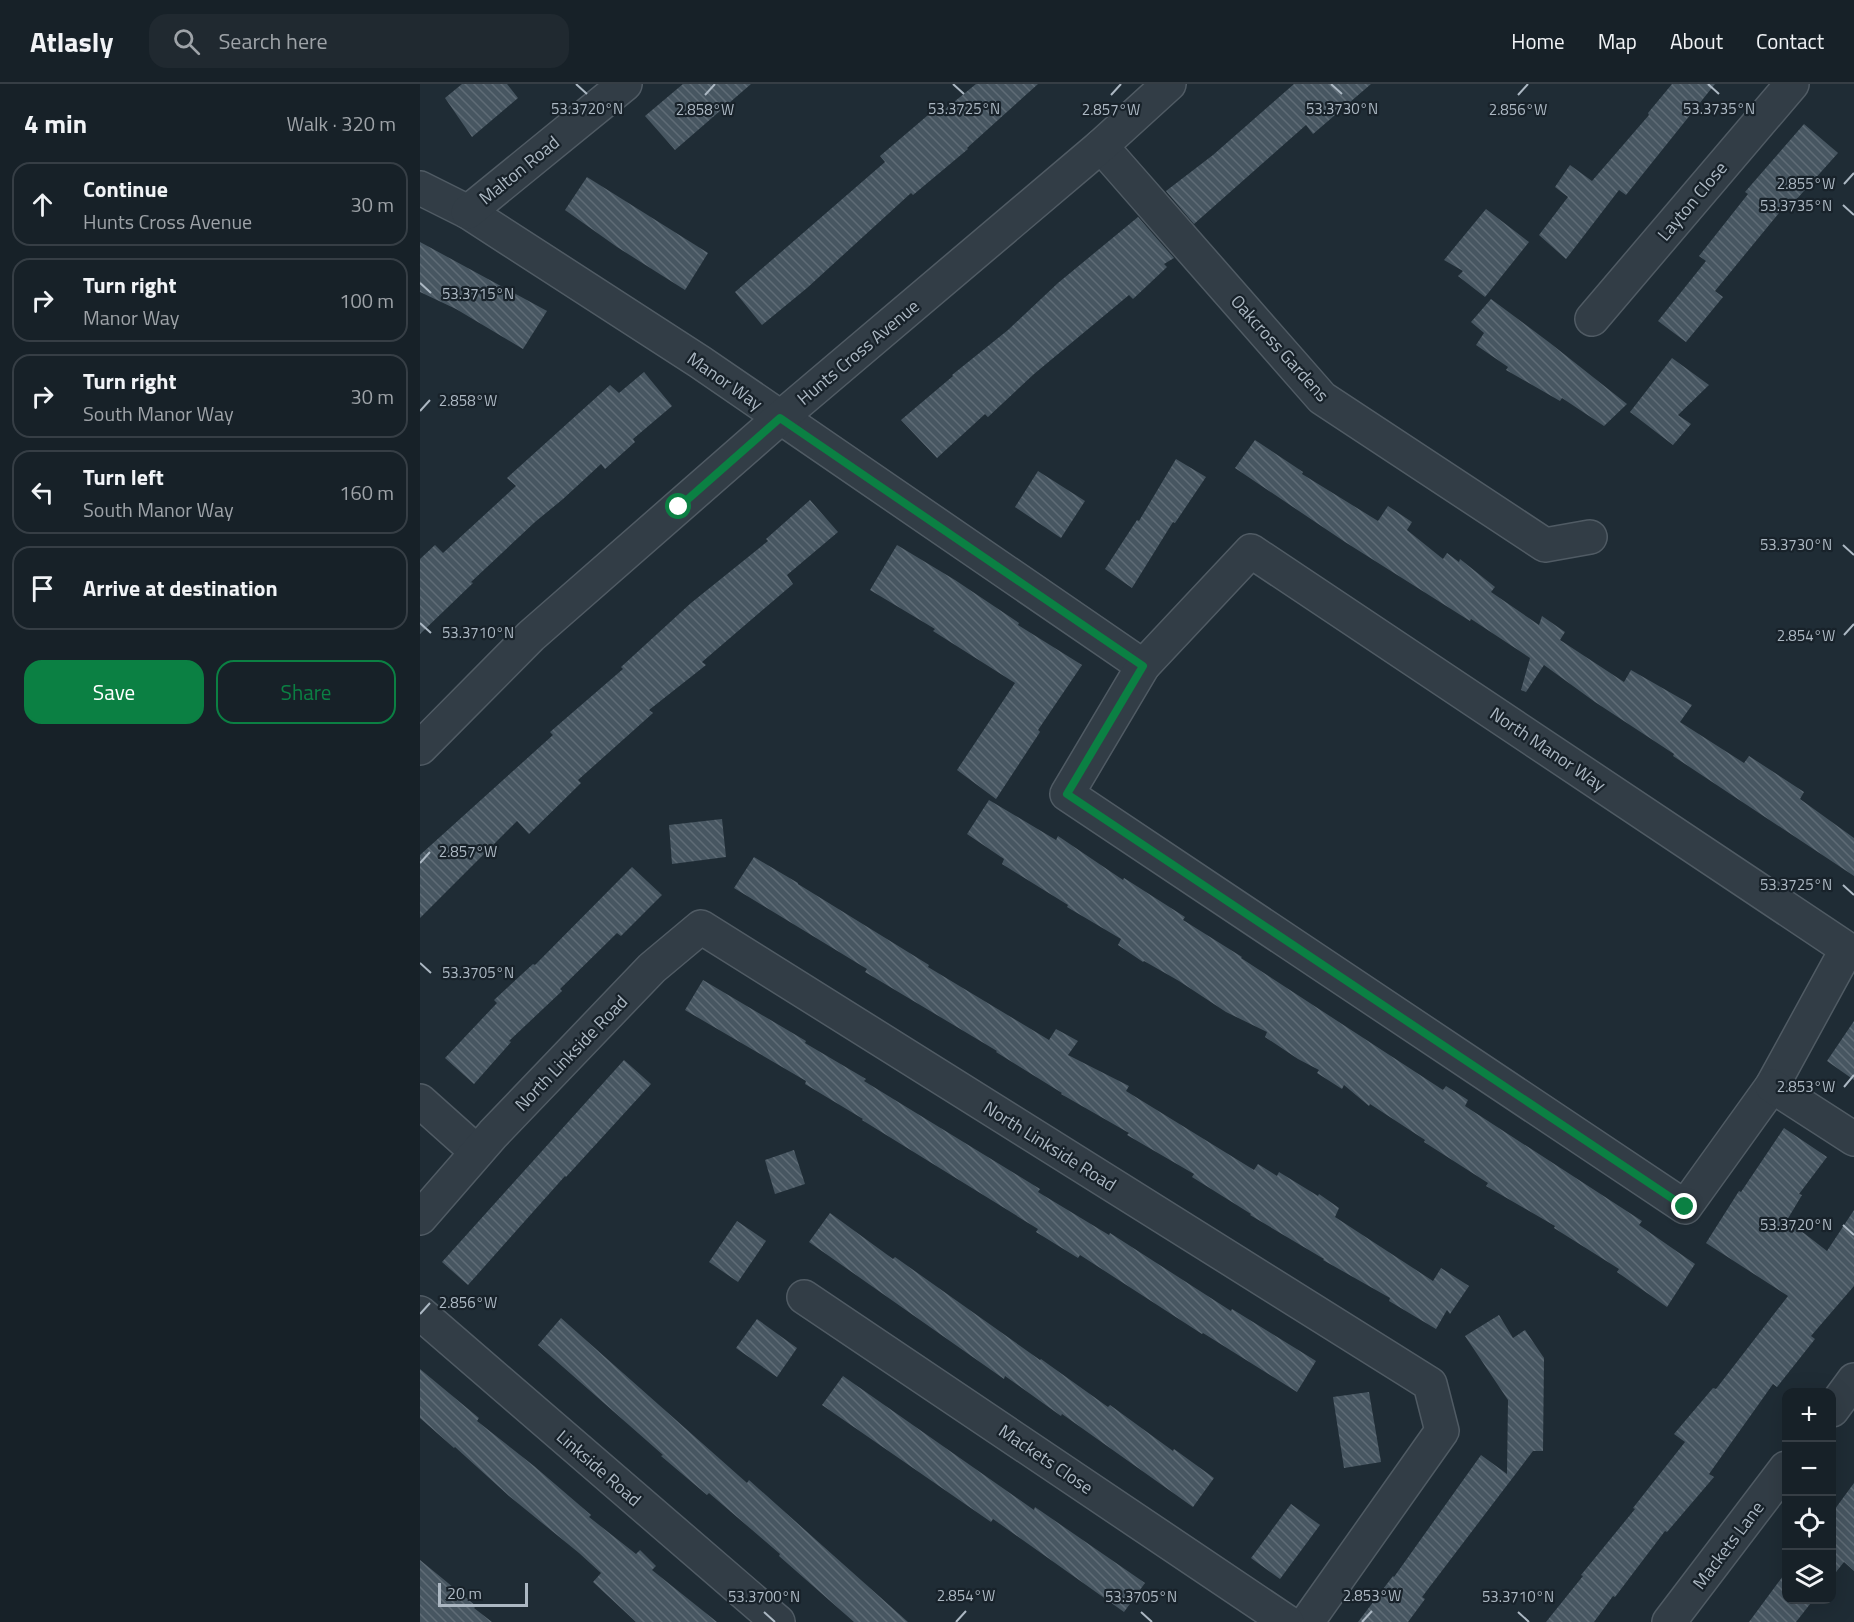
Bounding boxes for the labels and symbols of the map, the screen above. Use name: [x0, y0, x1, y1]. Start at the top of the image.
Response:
text: 53.3720°N: [551, 97, 623, 120]
text: 53.3725°N: [928, 97, 1000, 120]
text: 53.3730°N: [1306, 97, 1378, 120]
text: 53.3735°N: [1683, 97, 1755, 120]
text: 2.858°W: [676, 98, 734, 121]
text: 2.857°W: [1082, 98, 1140, 121]
text: 2.856°W: [1489, 98, 1547, 121]
street label: Malton Road: [473, 129, 565, 211]
street label: Layton Close: [1651, 155, 1733, 247]
text: 2.855°W: [1777, 172, 1835, 195]
text: 53.3735°N: [1760, 194, 1832, 217]
text: 53.3715°N: [442, 282, 514, 305]
street label: Oakcross Gardens: [1224, 288, 1336, 408]
street label: Hunts Cross Avenue: [791, 293, 925, 411]
street label: Manor Way: [682, 345, 769, 417]
text: 2.858°W: [439, 389, 497, 412]
route start: [665, 493, 691, 519]
text: 53.3730°N: [1760, 533, 1832, 556]
text: 53.3710°N: [442, 621, 514, 644]
text: 2.854°W: [1777, 624, 1835, 647]
street label: North Manor Way: [1485, 700, 1612, 798]
text: 2.857°W: [439, 840, 497, 863]
text: 53.3725°N: [1760, 873, 1832, 896]
text: 53.3705°N: [442, 961, 514, 984]
street label: North Linkside Road: [508, 989, 634, 1117]
text: 2.853°W: [1777, 1075, 1835, 1098]
street label: North Linkside Road: [978, 1094, 1122, 1198]
route end: [1671, 1193, 1697, 1219]
text: 53.3720°N: [1760, 1213, 1832, 1236]
text: 2.856°W: [439, 1291, 497, 1314]
street label: Mackets Close: [993, 1417, 1099, 1501]
street label: Linkside Road: [551, 1423, 647, 1513]
street label: Mackets Lane: [1686, 1495, 1770, 1595]
scale bar: [438, 1580, 528, 1608]
text: 2.854°W: [937, 1584, 995, 1607]
text: 2.853°W: [1343, 1584, 1401, 1607]
text: 53.3700°N: [728, 1585, 800, 1608]
text: 53.3705°N: [1105, 1585, 1177, 1608]
text: 53.3710°N: [1482, 1585, 1554, 1608]

